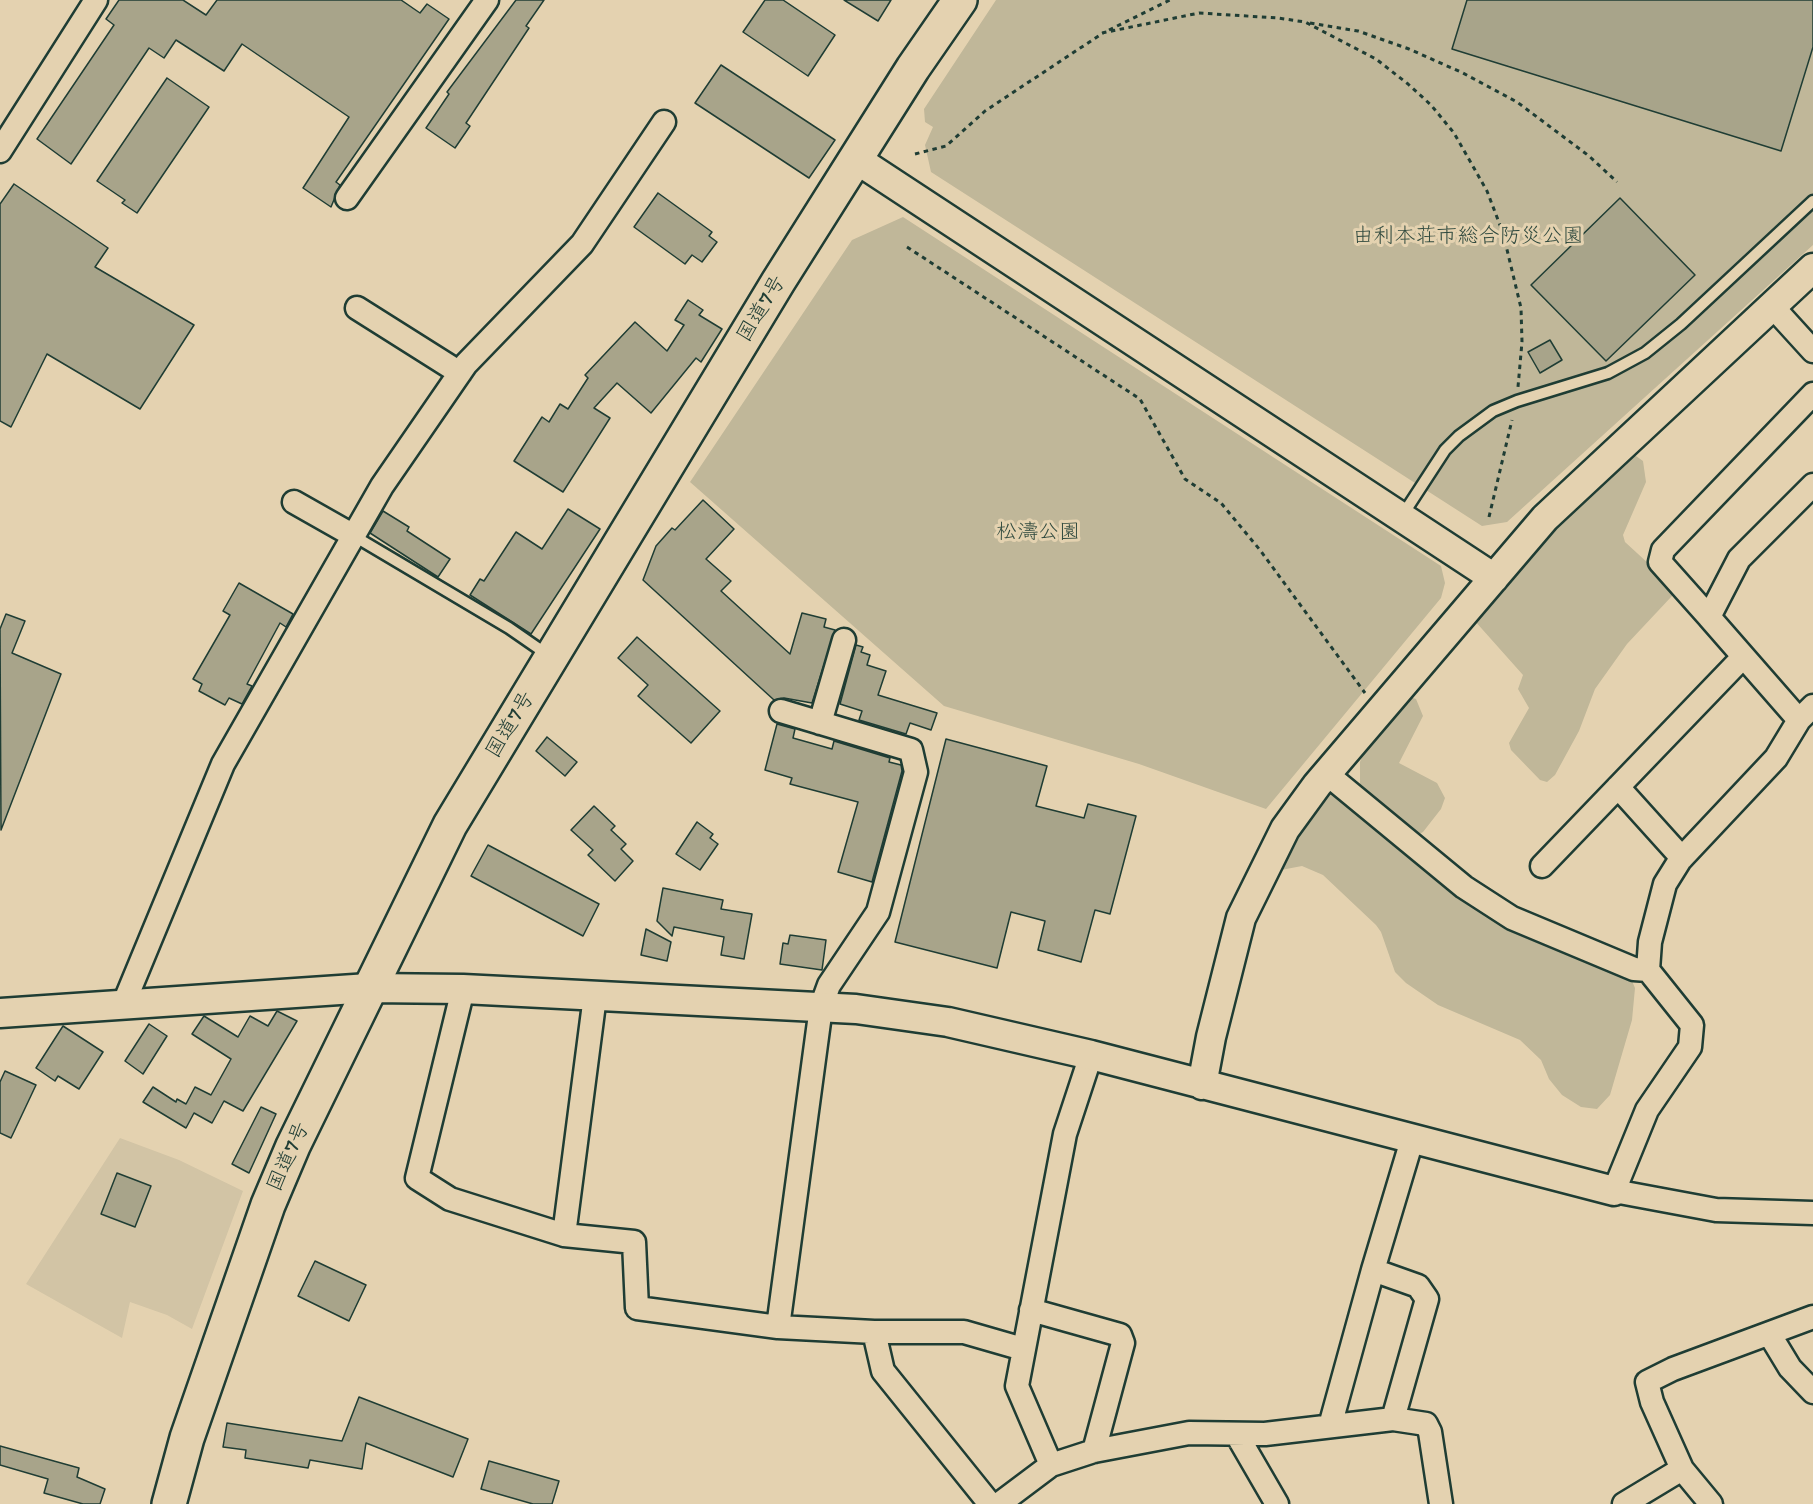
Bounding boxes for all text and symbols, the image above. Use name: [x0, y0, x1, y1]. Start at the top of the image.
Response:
park label: 由利本荘市総合防災公園: [1353, 224, 1583, 250]
street label: 国道7号: [732, 271, 792, 347]
park label: 松濤公園: [996, 520, 1080, 546]
street label: 国道7号: [481, 687, 541, 763]
street label: 国道7号: [263, 1118, 315, 1196]

